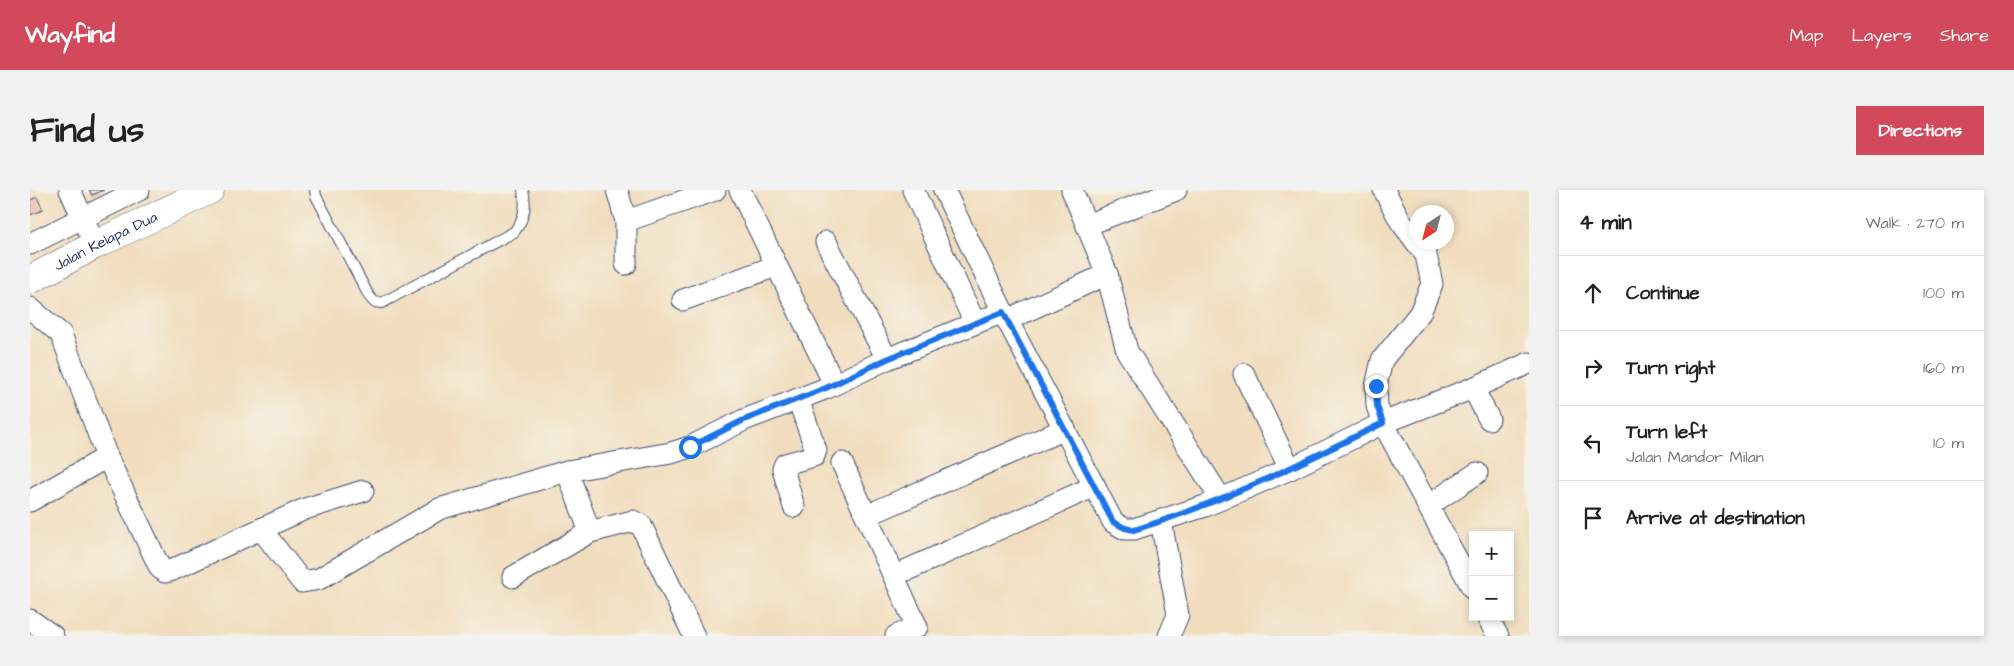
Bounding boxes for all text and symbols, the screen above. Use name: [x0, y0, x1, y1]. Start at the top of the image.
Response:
text: Wayfind: [25, 18, 115, 52]
text: Map: [1789, 23, 1823, 48]
text: Layers: [1851, 23, 1912, 48]
text: Share: [1940, 23, 1989, 48]
text: Find us: [30, 106, 144, 155]
button: Directions: [1856, 106, 1984, 155]
north arrow: [1409, 205, 1454, 250]
street label: Jalan Kelapa Dua: [50, 206, 161, 276]
text: 4 min: [1579, 208, 1632, 237]
text: Walk · 270 m: [1865, 212, 1964, 234]
icon: ahead: [1579, 279, 1607, 307]
text: Continue: [1626, 280, 1700, 307]
text: 100 m: [1923, 282, 1964, 304]
icon: right: [1579, 354, 1607, 382]
text: Turn right: [1626, 355, 1715, 382]
text: 160 m: [1923, 357, 1964, 379]
route end: [1365, 375, 1388, 398]
text: Turn left: [1626, 419, 1707, 446]
icon: left: [1579, 429, 1607, 457]
text: 10 m: [1933, 432, 1964, 454]
route start: [679, 436, 702, 459]
text: Jalan Mandor Milan: [1626, 446, 1764, 468]
icon: arrive: [1579, 504, 1607, 532]
text: Arrive at destination: [1626, 505, 1805, 532]
map controls: [1469, 531, 1514, 621]
button: +: [1469, 531, 1514, 576]
button: −: [1469, 576, 1514, 621]

